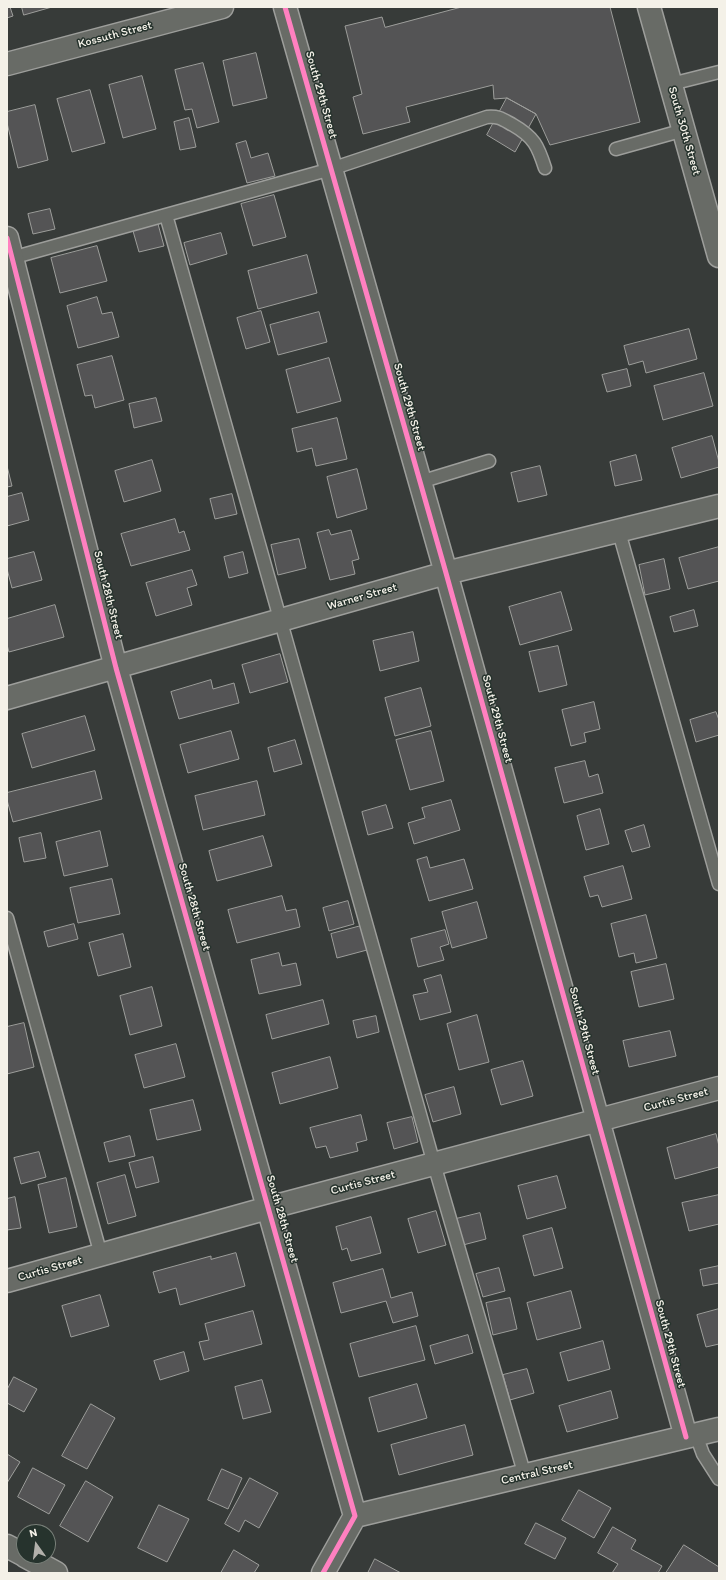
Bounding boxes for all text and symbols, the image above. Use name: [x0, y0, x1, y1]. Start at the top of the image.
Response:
street label: Kossuth Street: [76, 18, 154, 52]
street label: South 29th Street: [302, 50, 340, 140]
street label: South 30th Street: [664, 85, 704, 177]
street label: South 29th Street: [390, 362, 428, 452]
street label: South 28th Street: [90, 549, 126, 641]
street label: Warner Street: [325, 580, 399, 614]
street label: South 29th Street: [478, 673, 516, 765]
street label: South 28th Street: [175, 861, 213, 953]
street label: South 29th Street: [565, 985, 603, 1077]
street label: Curtis Street: [642, 1084, 710, 1116]
street label: Curtis Street: [329, 1167, 397, 1199]
street label: South 28th Street: [263, 1173, 301, 1265]
street label: Curtis Street: [16, 1253, 84, 1285]
street label: South 29th Street: [651, 1298, 689, 1390]
street label: Central Street: [500, 1458, 574, 1488]
north arrow: [16, 1524, 56, 1564]
text: N: [28, 1526, 38, 1540]

